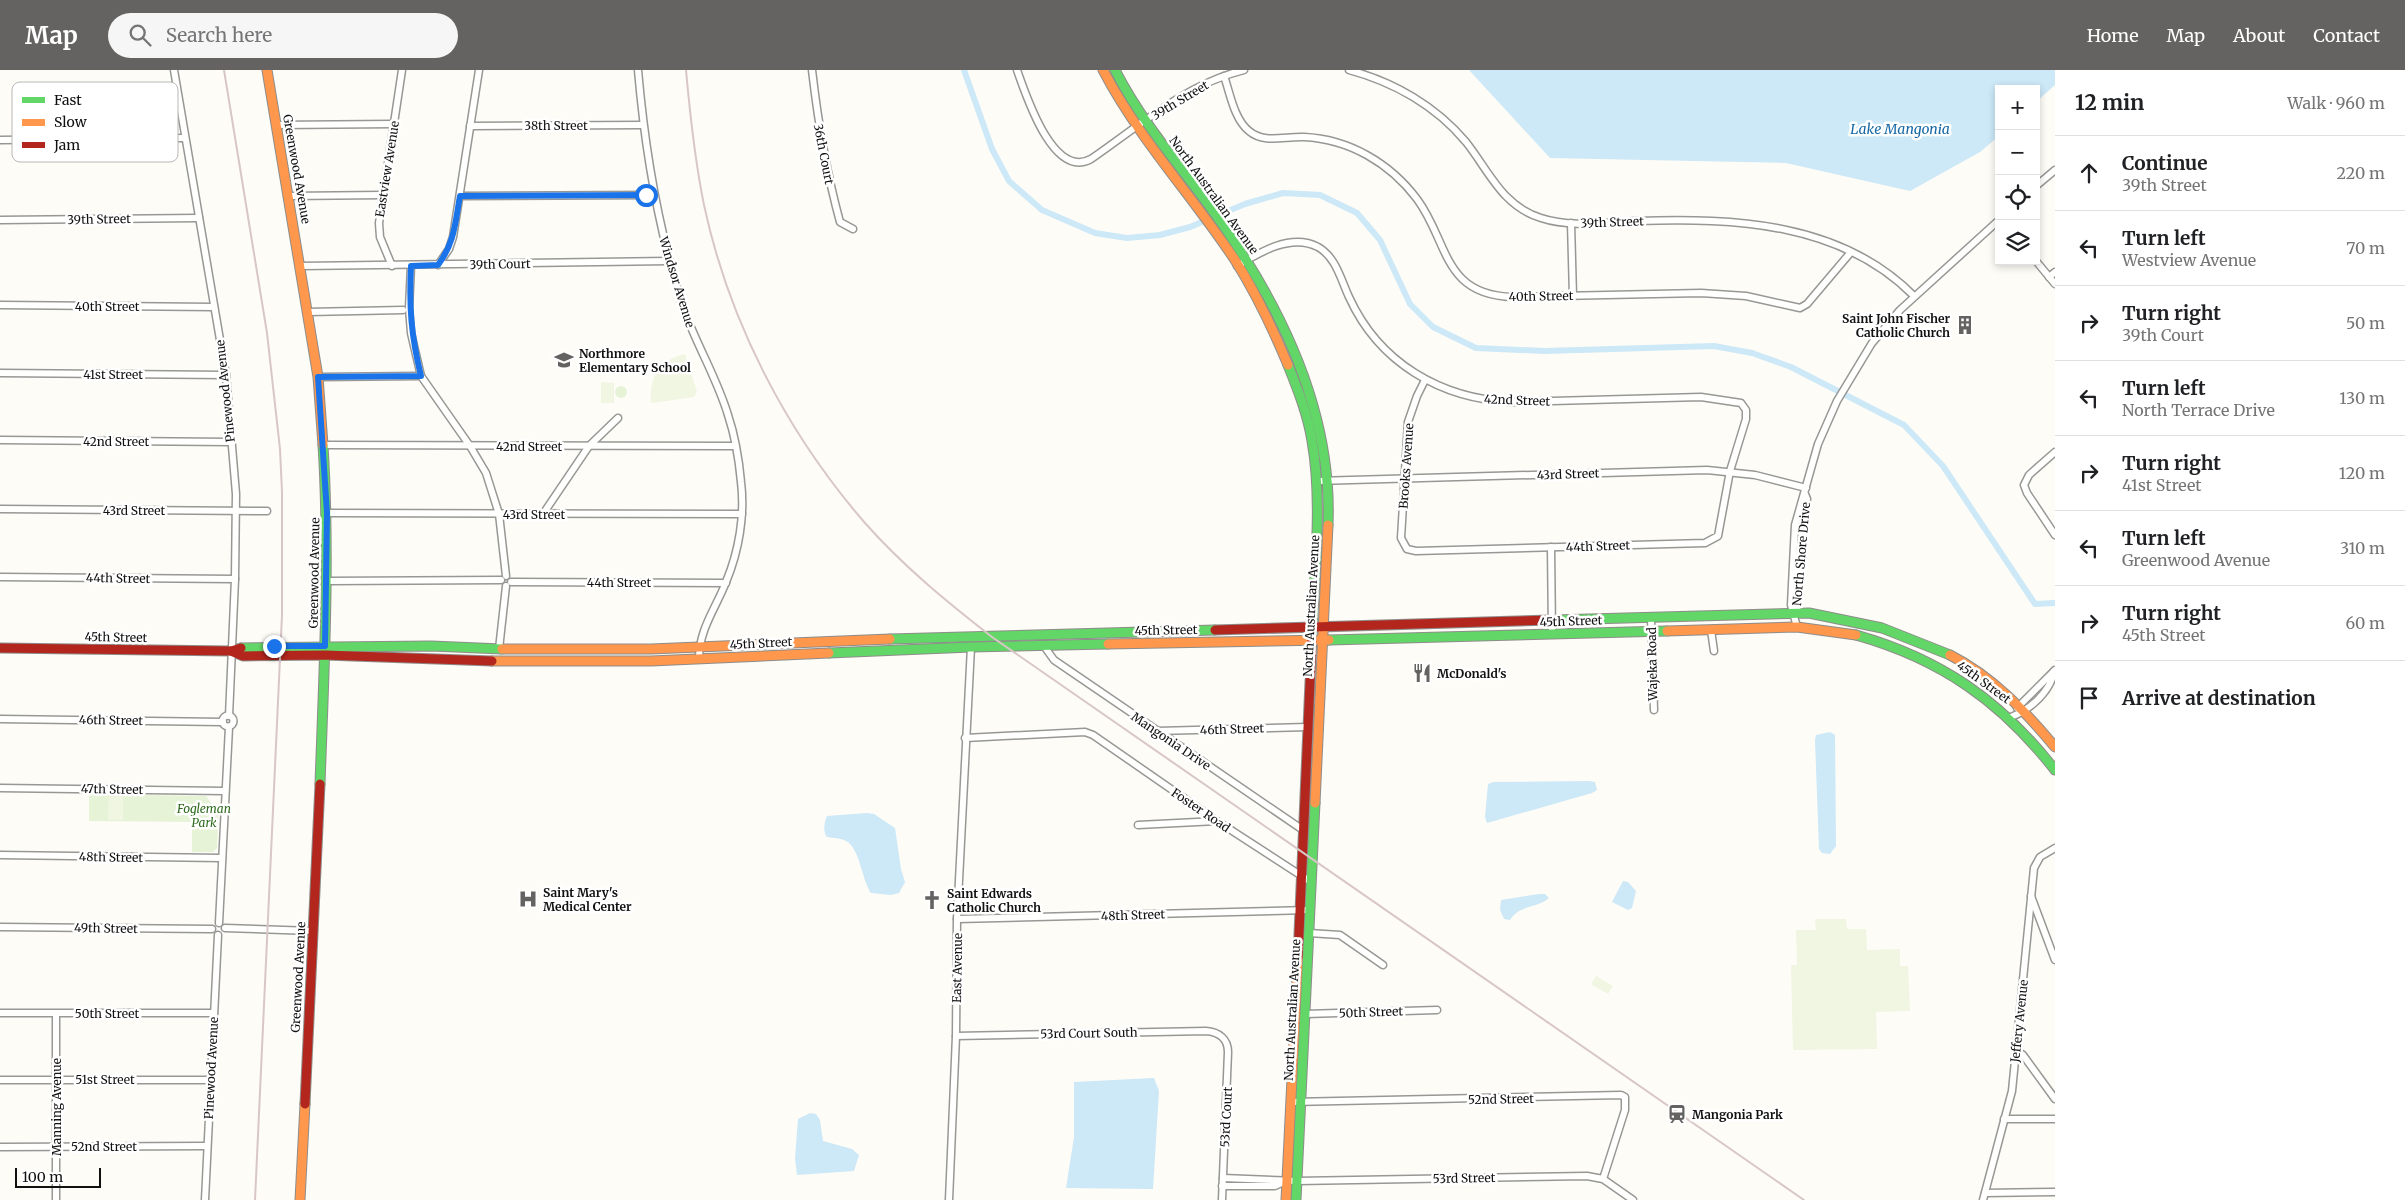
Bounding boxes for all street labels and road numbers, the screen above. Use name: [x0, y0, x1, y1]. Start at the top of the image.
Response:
street label: 39th Street: [1149, 77, 1211, 123]
street label: Greenwood Avenue: [280, 113, 314, 225]
street label: 38th Street: [524, 118, 588, 133]
street label: Eastview Avenue: [372, 120, 402, 218]
street label: 36th Court: [811, 122, 837, 186]
street label: North Australian Avenue: [1166, 133, 1262, 257]
street label: 39th Street: [67, 211, 131, 227]
street label: 39th Street: [1580, 213, 1644, 231]
street label: Windsor Avenue: [656, 234, 698, 329]
street label: 39th Court: [469, 256, 531, 272]
street label: 40th Street: [1509, 288, 1574, 304]
street label: 40th Street: [75, 299, 140, 314]
street label: Pinewood Avenue: [212, 339, 238, 443]
street label: 41st Street: [83, 367, 143, 382]
street label: 42nd Street: [1484, 391, 1551, 409]
street label: Brooks Avenue: [1396, 423, 1416, 509]
street label: 42nd Street: [83, 434, 149, 449]
street label: 42nd Street: [496, 439, 562, 454]
street label: 43rd Street: [1537, 465, 1600, 483]
street label: North Shore Drive: [1789, 501, 1813, 607]
street label: 43rd Street: [103, 503, 166, 518]
street label: 43rd Street: [503, 507, 566, 522]
street label: Greenwood Avenue: [306, 517, 322, 629]
street label: North Australian Avenue: [1300, 535, 1322, 677]
street label: 44th Street: [1566, 537, 1631, 555]
street label: 44th Street: [86, 570, 151, 586]
street label: 44th Street: [587, 575, 651, 590]
street label: 45th Street: [1539, 612, 1603, 630]
street label: 45th Street: [1135, 622, 1198, 638]
street label: Wajeka Road: [1644, 627, 1660, 702]
street label: 45th Street: [85, 629, 148, 645]
street label: 45th Street: [729, 634, 793, 652]
street label: 45th Street: [1954, 658, 2014, 707]
street label: Mangonia Drive: [1128, 709, 1214, 773]
street label: 46th Street: [79, 712, 144, 728]
street label: 46th Street: [1200, 720, 1265, 738]
street label: 47th Street: [81, 781, 144, 797]
street label: Foster Road: [1169, 785, 1233, 835]
street label: 48th Street: [79, 849, 144, 865]
street label: 48th Street: [1101, 906, 1166, 924]
street label: 49th Street: [74, 920, 138, 936]
street label: Greenwood Avenue: [288, 921, 308, 1033]
street label: East Avenue: [949, 933, 965, 1003]
street label: North Australian Avenue: [1281, 939, 1303, 1081]
street label: Jeffery Avenue: [2007, 979, 2031, 1064]
street label: 50th Street: [1339, 1003, 1404, 1021]
street label: 50th Street: [75, 1006, 139, 1021]
street label: Pinewood Avenue: [201, 1016, 221, 1120]
street label: 53rd Court South: [1040, 1025, 1138, 1041]
street label: Manning Avenue: [49, 1058, 64, 1156]
street label: 51st Street: [75, 1072, 135, 1087]
street label: 53rd Court: [1217, 1086, 1235, 1148]
street label: 52nd Street: [1468, 1091, 1534, 1107]
street label: 52nd Street: [71, 1139, 137, 1154]
street label: 53rd Street: [1433, 1170, 1496, 1186]

